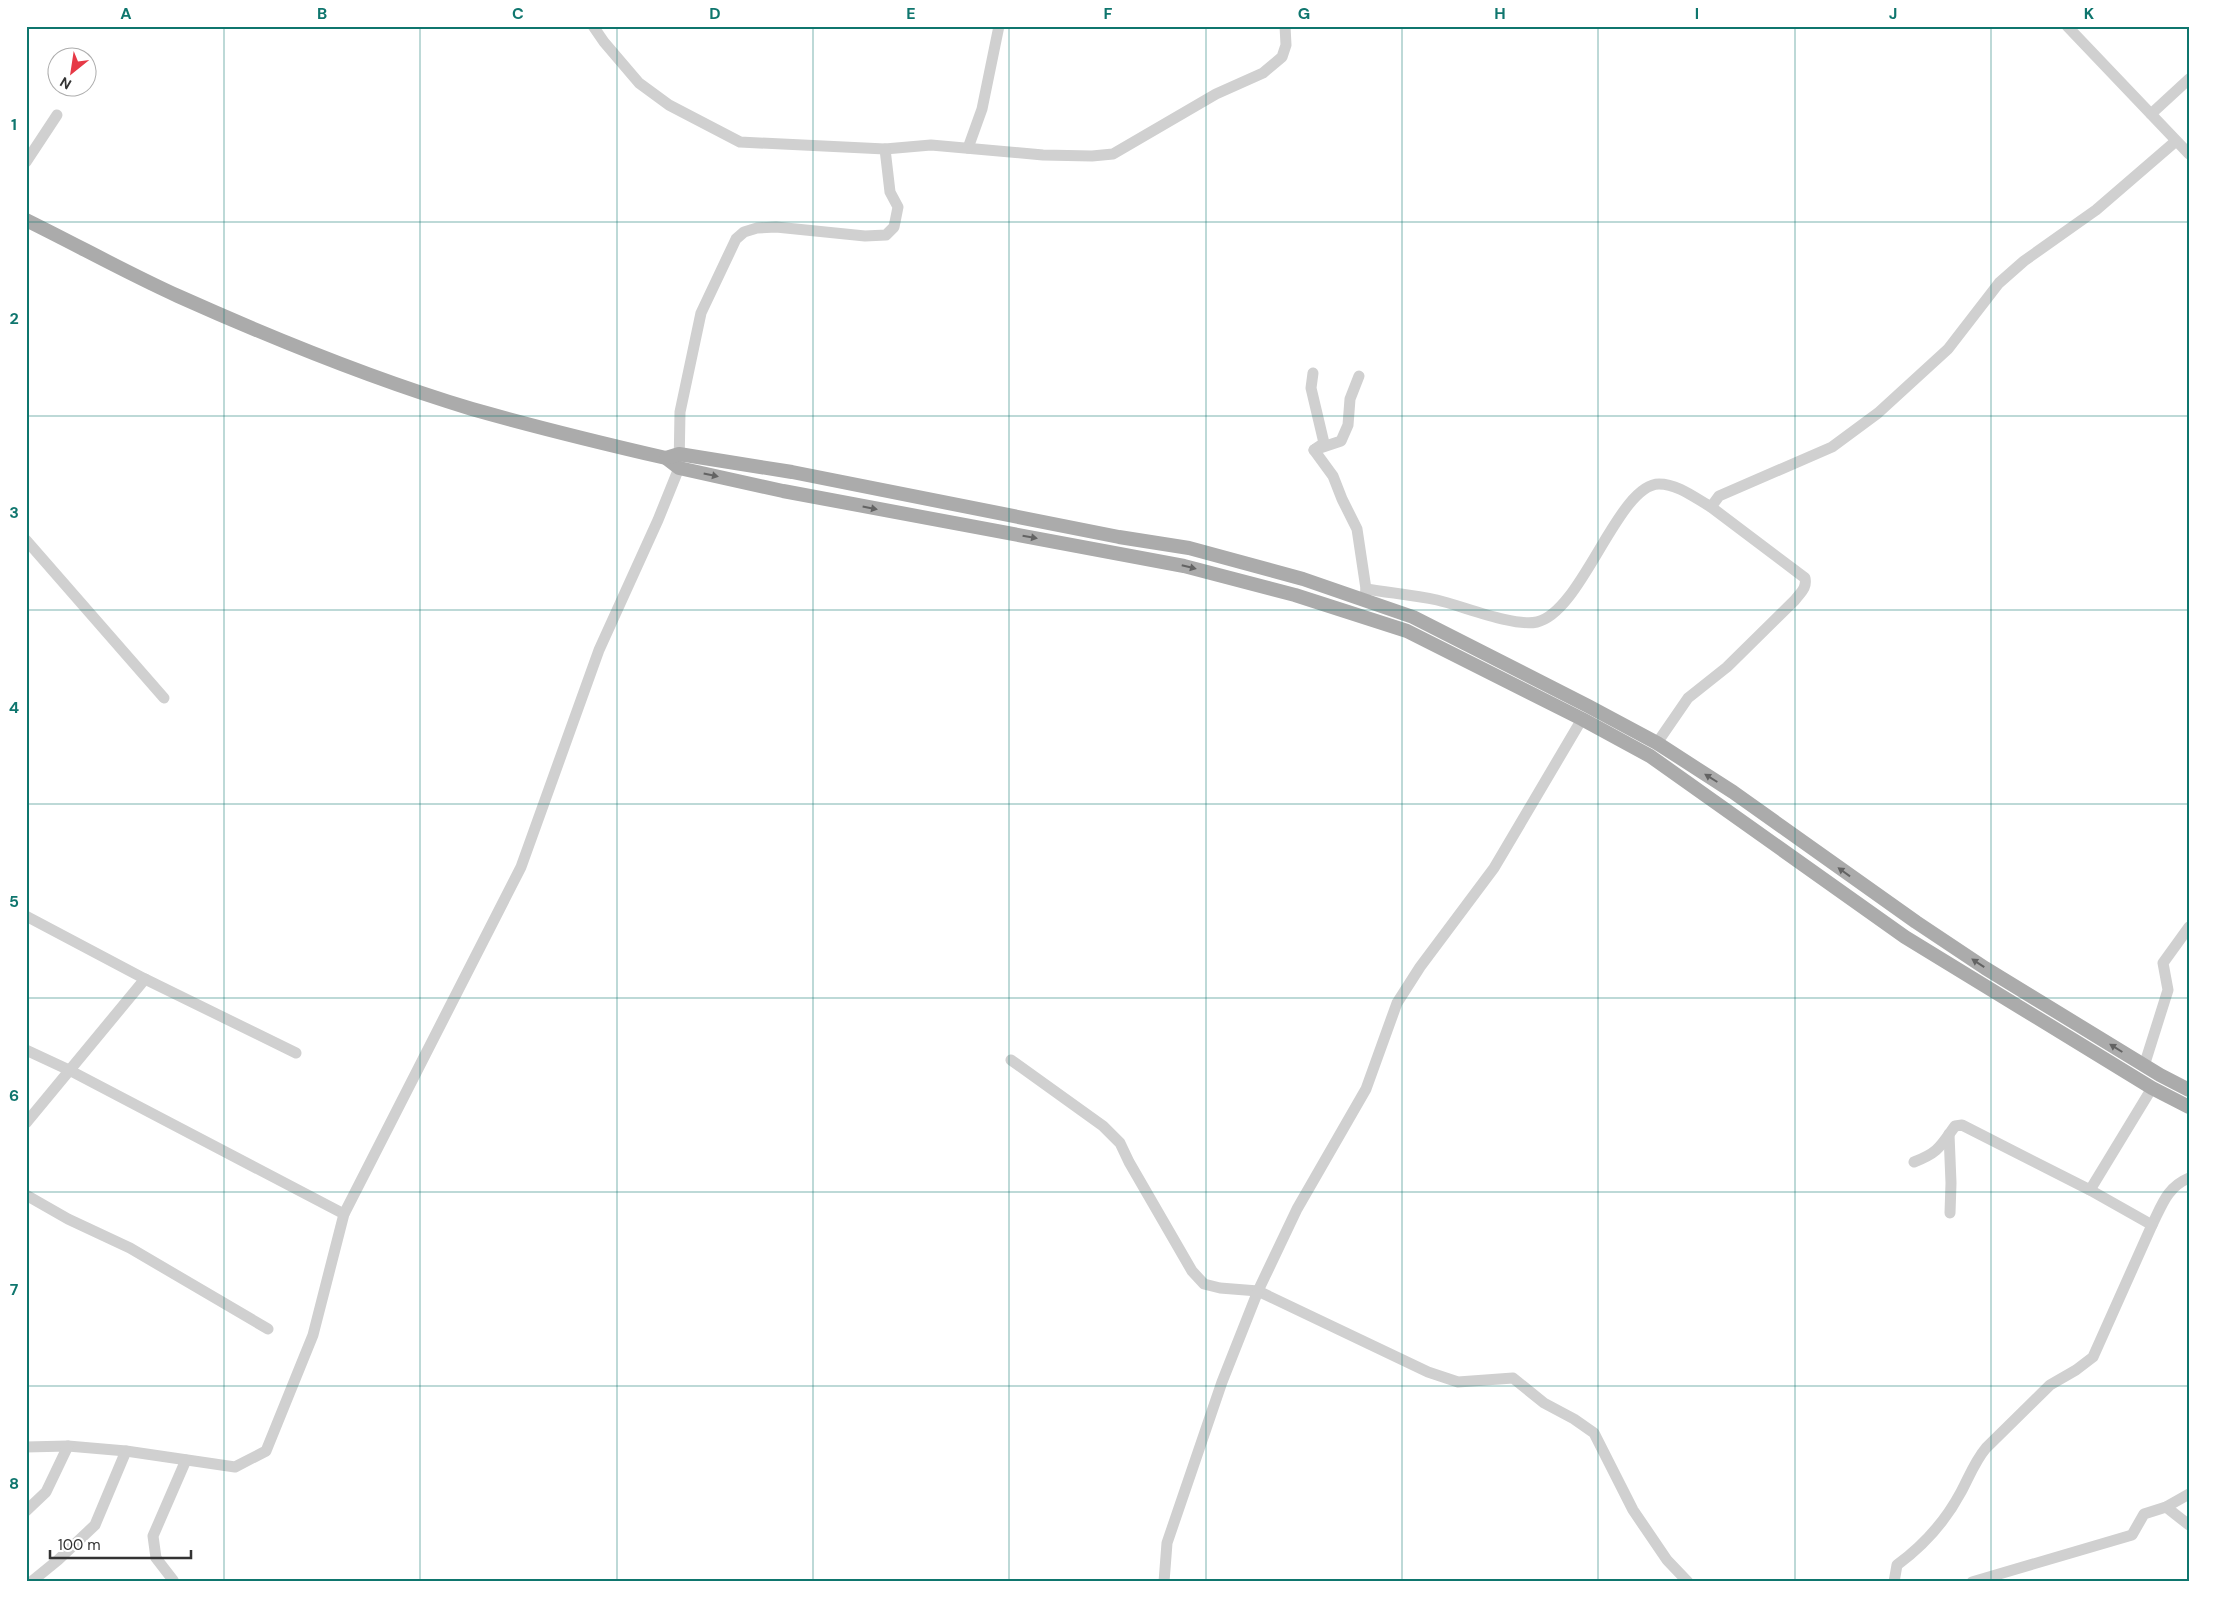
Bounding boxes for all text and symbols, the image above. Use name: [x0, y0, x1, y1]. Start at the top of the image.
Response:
text: A: [120, 3, 132, 24]
text: B: [317, 3, 327, 24]
text: C: [512, 3, 524, 24]
text: D: [709, 3, 721, 24]
text: E: [906, 3, 916, 24]
text: F: [1104, 3, 1113, 24]
text: G: [1298, 3, 1310, 24]
text: H: [1494, 3, 1506, 24]
text: I: [1695, 3, 1699, 24]
text: J: [1889, 3, 1897, 24]
text: K: [2084, 3, 2095, 24]
north arrow: [48, 48, 98, 98]
text: N: [57, 73, 74, 94]
text: 1: [11, 114, 17, 135]
text: 2: [9, 308, 19, 329]
one-way arrow: [703, 471, 718, 479]
text: 3: [9, 502, 19, 523]
one-way arrow: [862, 504, 878, 512]
one-way arrow: [1022, 533, 1038, 541]
one-way arrow: [1182, 563, 1197, 571]
text: 4: [9, 697, 19, 718]
one-way arrow: [1704, 773, 1717, 783]
one-way arrow: [1837, 867, 1851, 877]
text: 5: [9, 891, 19, 912]
one-way arrow: [1971, 958, 1985, 968]
one-way arrow: [2110, 1044, 2123, 1053]
text: 6: [9, 1085, 19, 1106]
text: 7: [10, 1279, 19, 1300]
text: 8: [9, 1473, 19, 1494]
scale bar: [50, 1528, 191, 1560]
text: 100 m: [58, 1535, 101, 1555]

